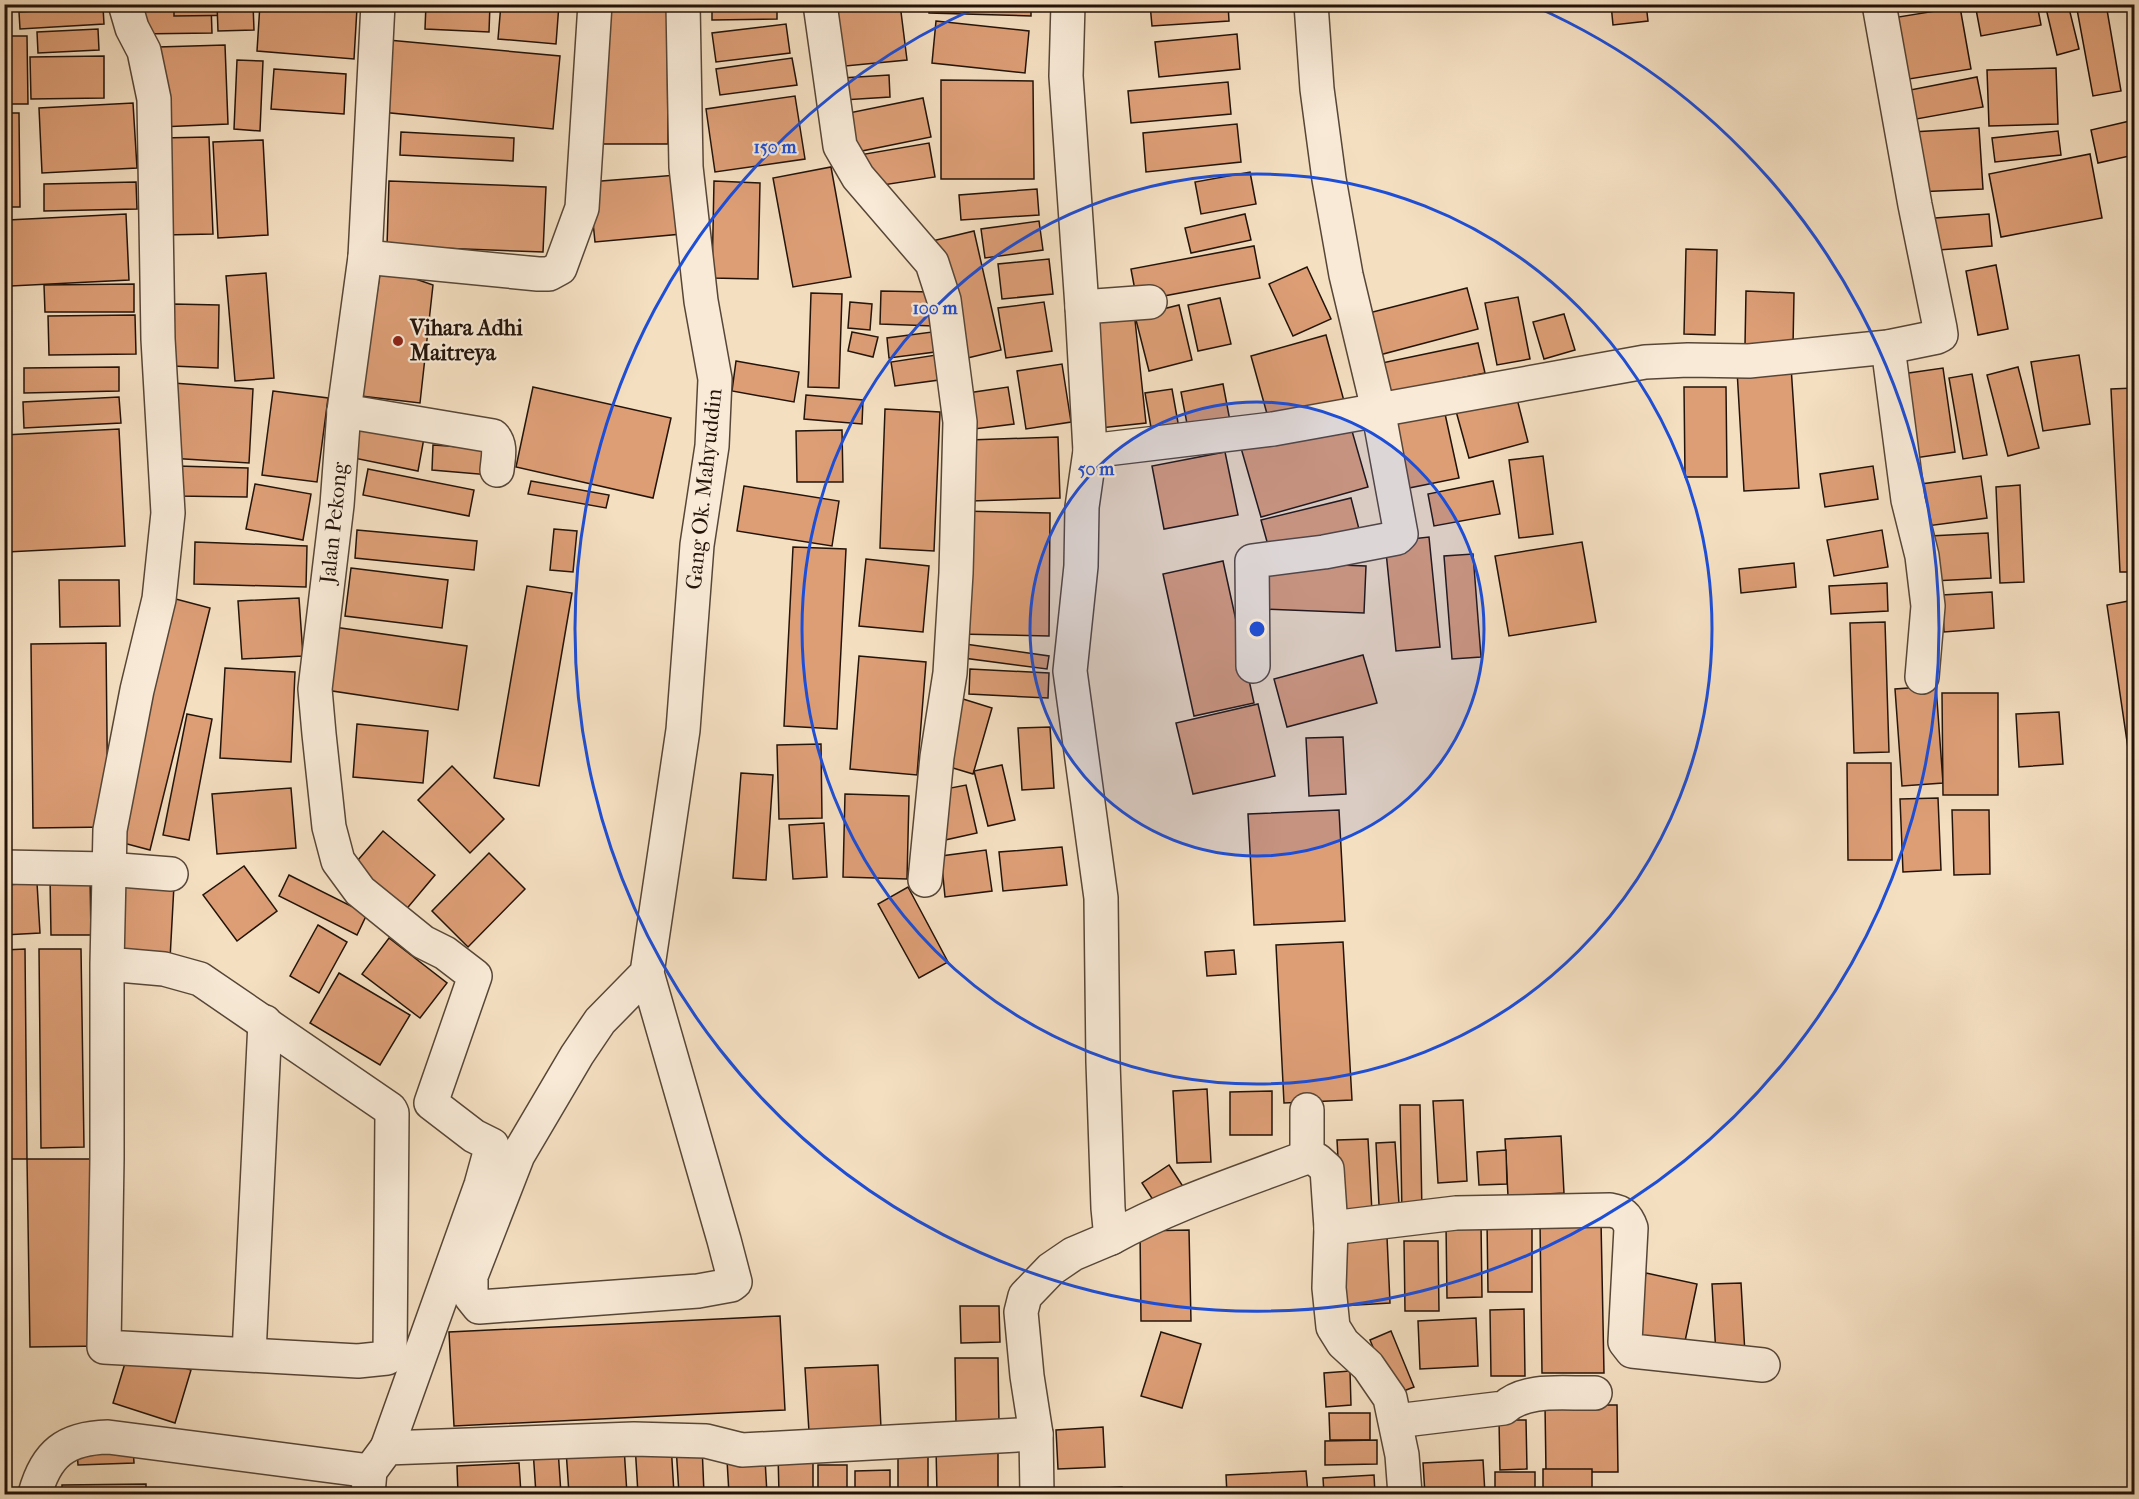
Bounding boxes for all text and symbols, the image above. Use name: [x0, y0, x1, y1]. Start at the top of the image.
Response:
text: 150 m: [754, 137, 797, 158]
text: 100 m: [912, 298, 959, 319]
place label: Vihara Adhi Maitreya: [409, 315, 523, 366]
marker: Vihara Adhi Maitreya: [391, 334, 405, 348]
street label: Gang Ok. Mahyuddin: [681, 387, 728, 591]
text: 50 m: [1078, 459, 1115, 480]
street label: Jalan Pekong: [314, 461, 353, 587]
centre of rings: [1247, 619, 1267, 639]

